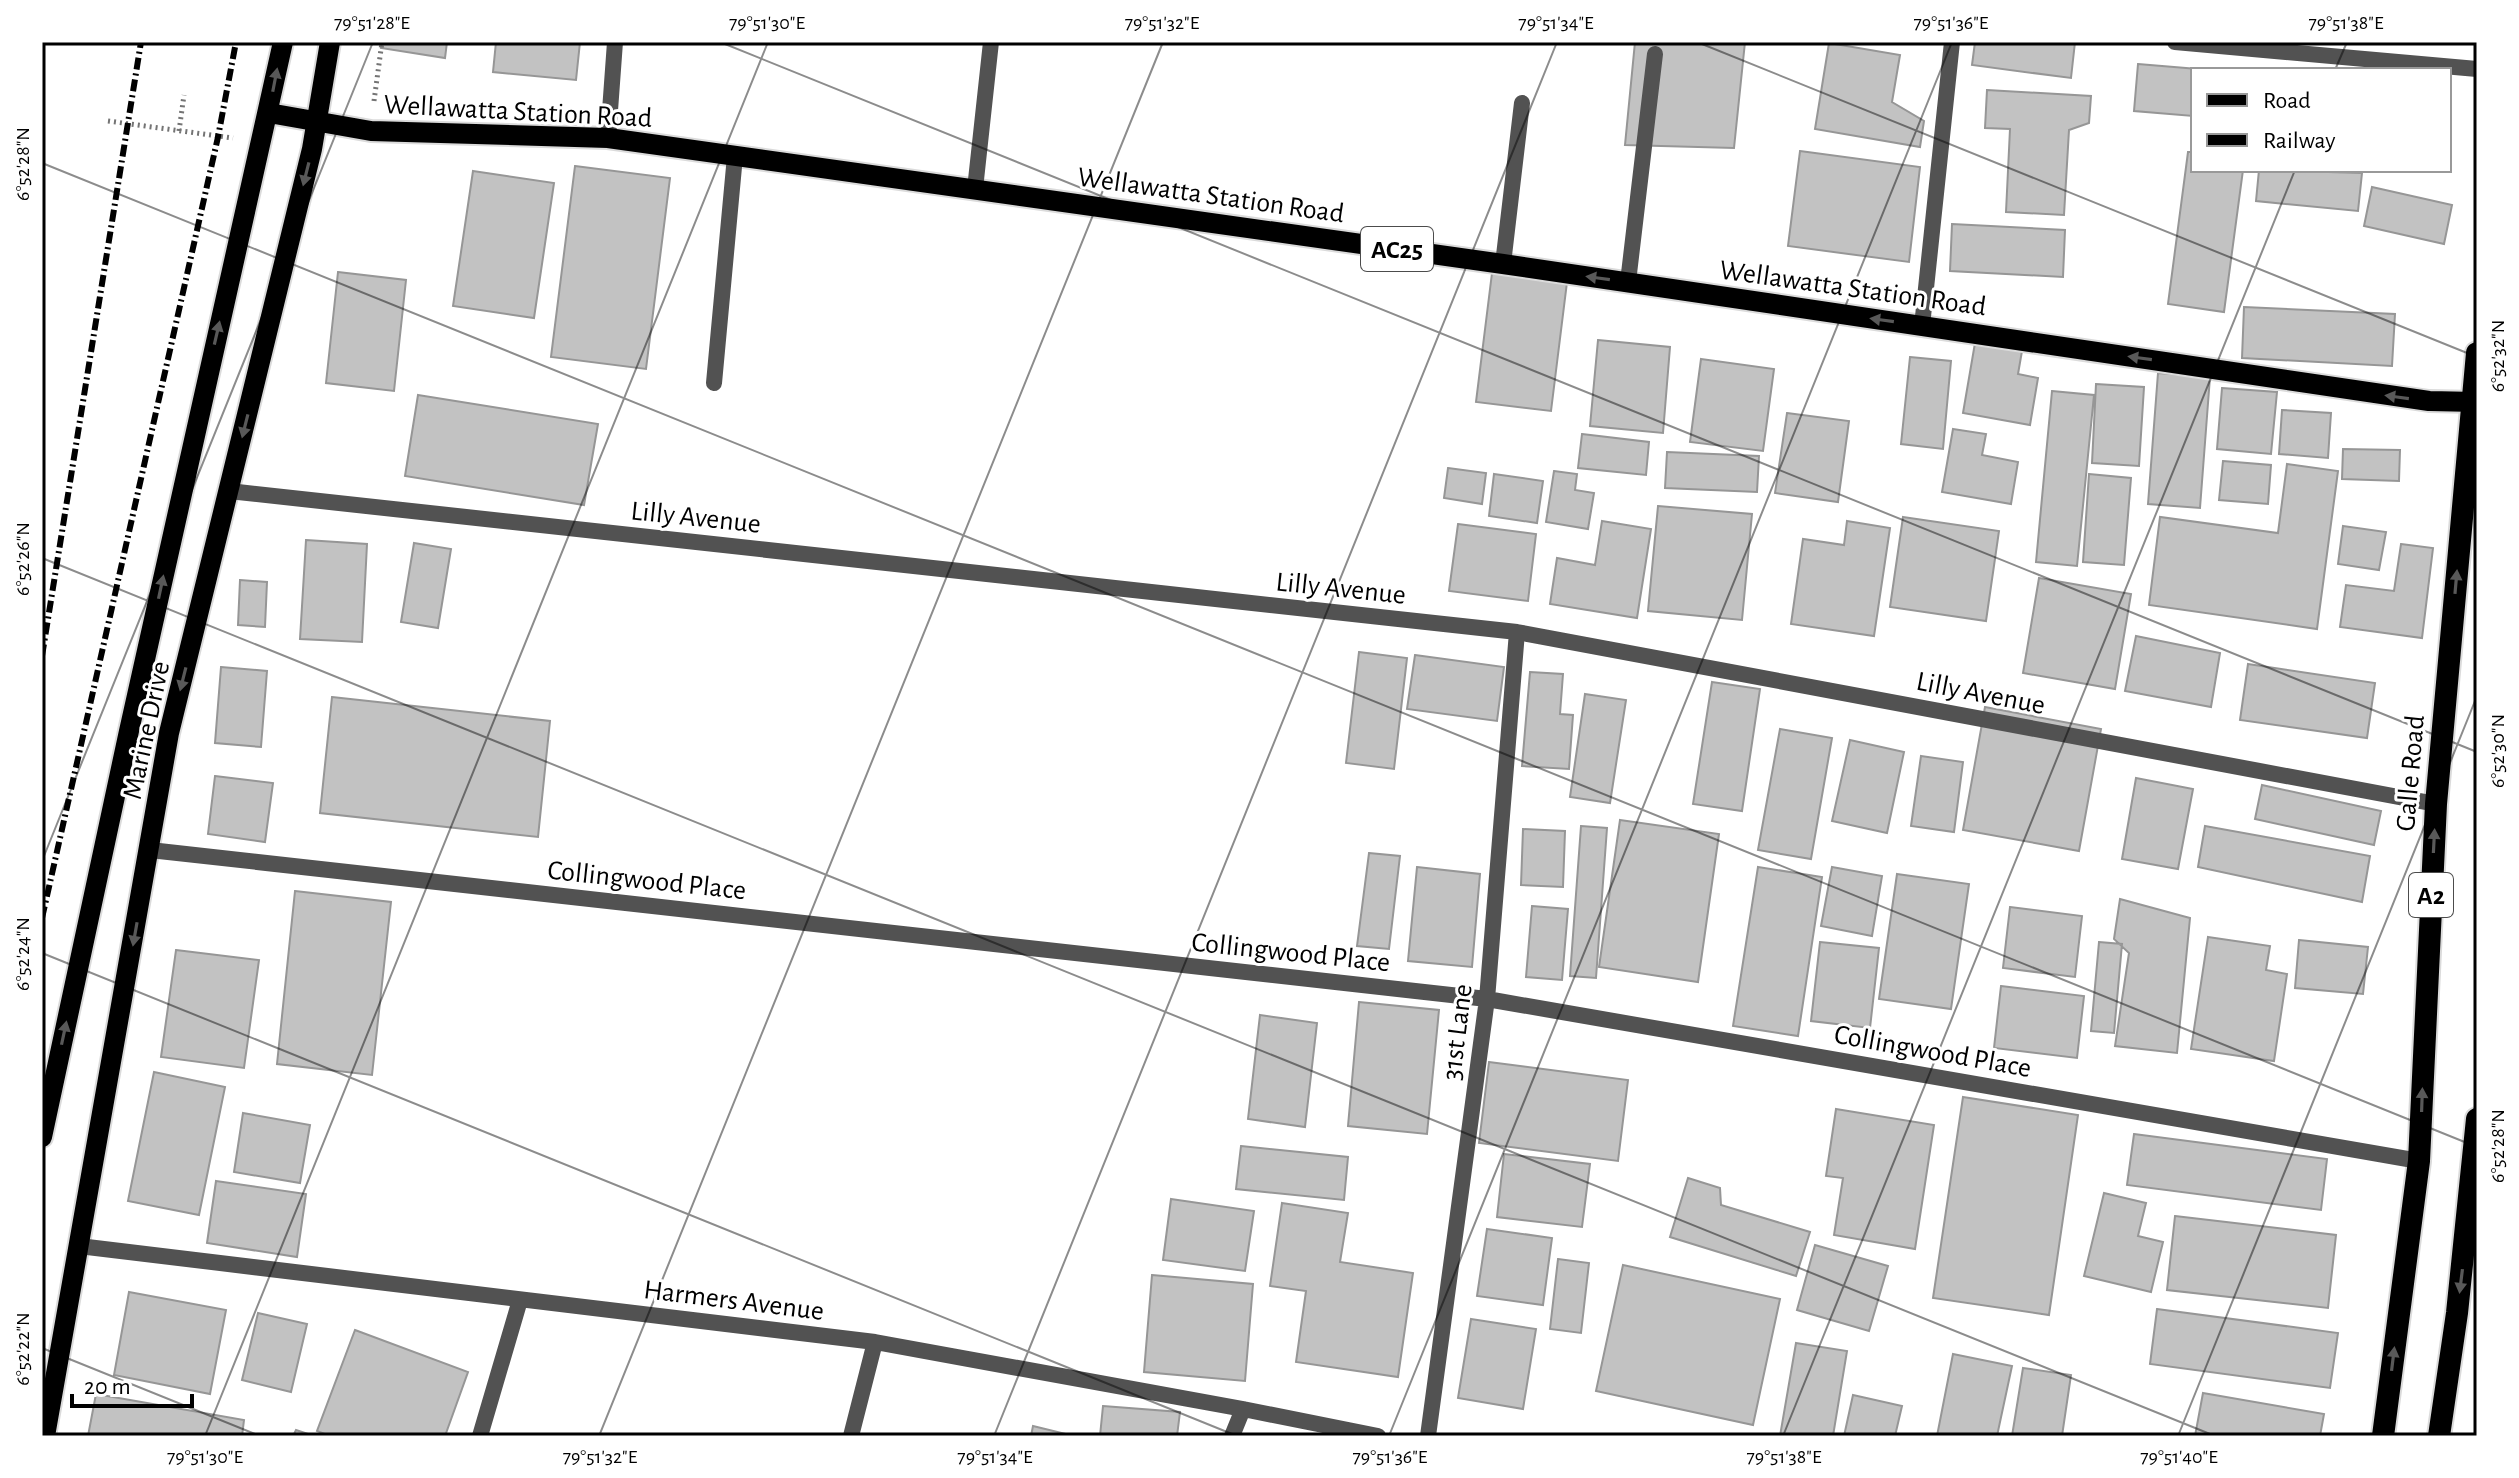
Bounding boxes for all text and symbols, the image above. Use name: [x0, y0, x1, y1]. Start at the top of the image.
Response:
text: 79°51'28"E: [334, 13, 410, 33]
text: 79°51'30"E: [729, 13, 805, 33]
text: 79°51'32"E: [1125, 13, 1200, 33]
text: 79°51'34"E: [1518, 13, 1594, 33]
text: 79°51'36"E: [1913, 13, 1989, 33]
text: 79°51'38"E: [2308, 13, 2384, 33]
one-way arrow: [269, 67, 282, 92]
legend: [2191, 68, 2451, 172]
text: Road: [2263, 89, 2311, 113]
street label: Wellawatta Station Road: [383, 91, 653, 133]
text: 6°52'28"N: [13, 127, 33, 201]
text: Railway: [2263, 129, 2335, 153]
one-way arrow: [299, 161, 311, 186]
street label: Wellawatta Station Road: [1076, 163, 1346, 229]
road number: AC25: [1361, 227, 1433, 271]
street label: Wellawatta Station Road: [1718, 256, 1988, 322]
one-way arrow: [1585, 271, 1610, 284]
one-way arrow: [1870, 313, 1895, 326]
text: 6°52'32"N: [2488, 320, 2508, 392]
one-way arrow: [211, 321, 224, 346]
one-way arrow: [2127, 351, 2152, 364]
one-way arrow: [2384, 390, 2409, 402]
one-way arrow: [238, 414, 251, 439]
street label: Lilly Avenue: [629, 497, 762, 539]
text: 6°52'26"N: [13, 522, 33, 596]
street label: Lilly Avenue: [1274, 568, 1407, 610]
one-way arrow: [2450, 569, 2463, 594]
one-way arrow: [155, 575, 168, 600]
street label: Marine Drive: [119, 659, 175, 802]
one-way arrow: [176, 666, 188, 691]
street label: Lilly Avenue: [1914, 668, 2047, 720]
street label: Galle Road: [2392, 714, 2430, 832]
text: 6°52'30"N: [2488, 714, 2508, 788]
one-way arrow: [2427, 828, 2440, 853]
street label: Collingwood Place: [546, 857, 748, 905]
road number: A2: [2409, 873, 2453, 917]
text: 6°52'24"N: [13, 917, 33, 991]
one-way arrow: [128, 922, 140, 947]
street label: Collingwood Place: [1190, 929, 1392, 977]
street label: 31st Lane: [1438, 983, 1478, 1082]
one-way arrow: [58, 1020, 71, 1045]
street label: Collingwood Place: [1832, 1021, 2033, 1083]
one-way arrow: [2415, 1087, 2428, 1112]
text: 6°52'28"N: [2488, 1109, 2508, 1183]
one-way arrow: [2454, 1268, 2467, 1293]
street label: Harmers Avenue: [642, 1276, 825, 1326]
text: 6°52'22"N: [13, 1312, 33, 1386]
one-way arrow: [2387, 1346, 2400, 1371]
scale bar: [72, 1358, 192, 1408]
text: 20 m: [84, 1375, 131, 1399]
text: 79°51'30"E: [167, 1447, 243, 1467]
text: 79°51'32"E: [563, 1447, 638, 1467]
text: 79°51'34"E: [957, 1447, 1033, 1467]
text: 79°51'36"E: [1352, 1447, 1428, 1467]
text: 79°51'38"E: [1746, 1447, 1822, 1467]
text: 79°51'40"E: [2140, 1447, 2218, 1467]

